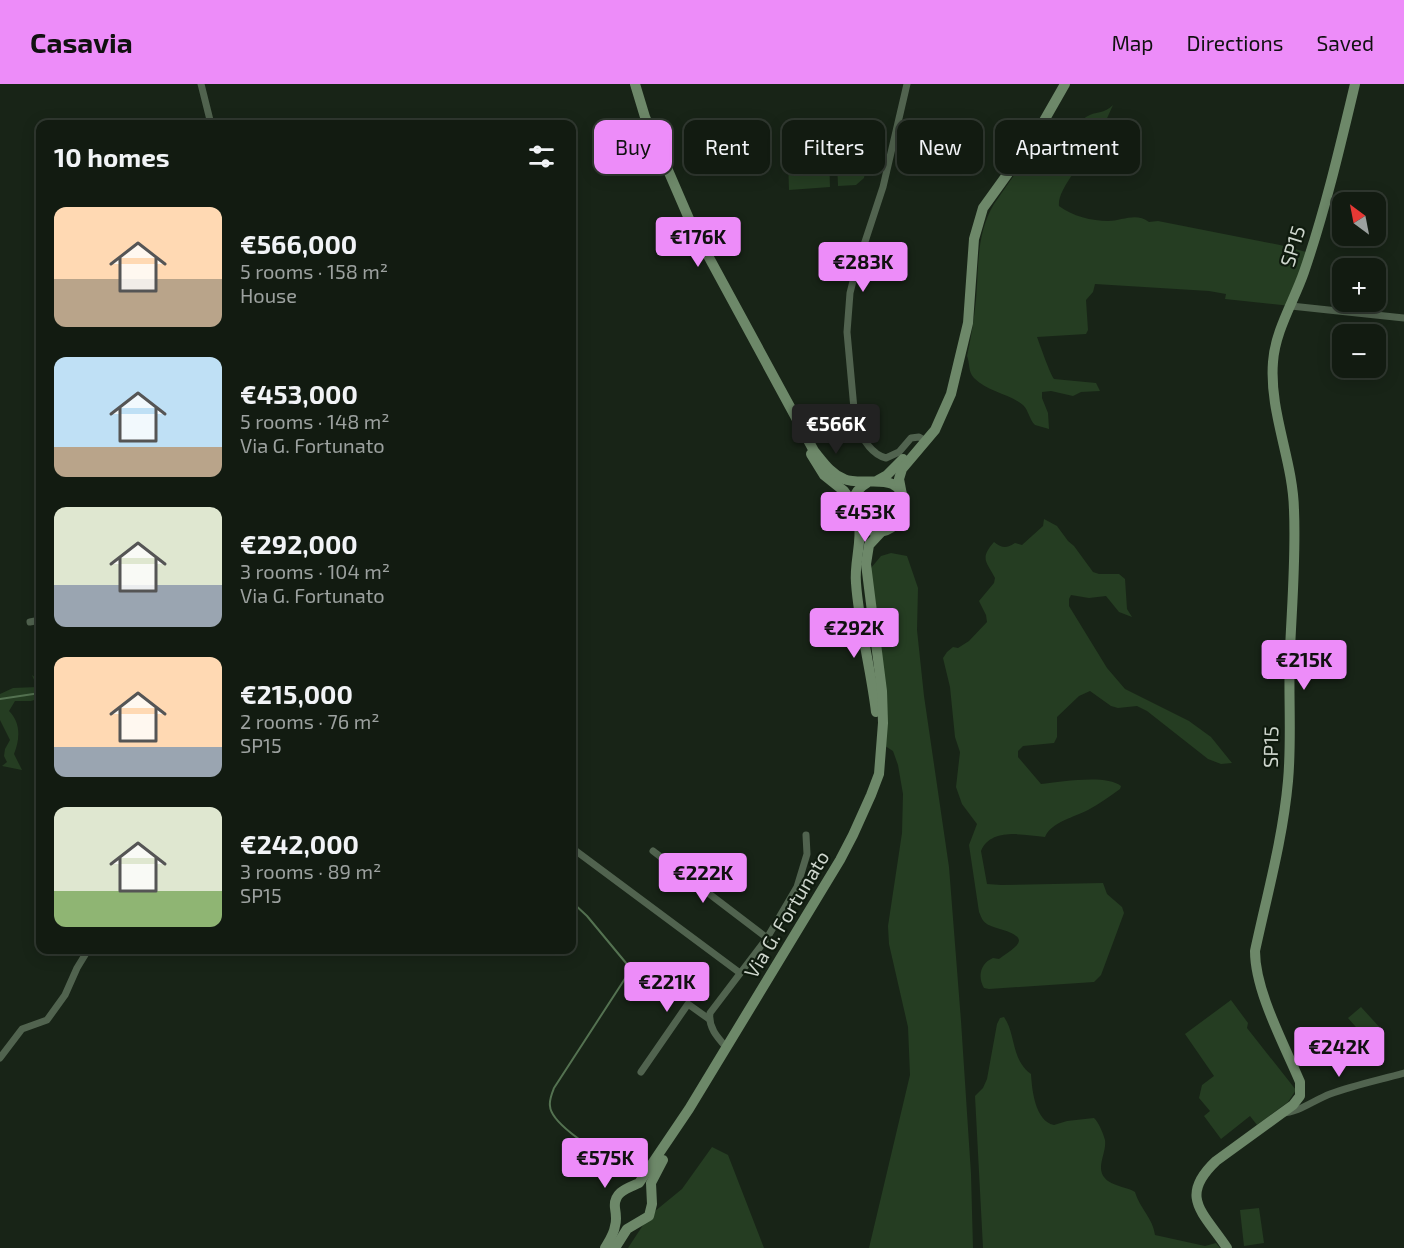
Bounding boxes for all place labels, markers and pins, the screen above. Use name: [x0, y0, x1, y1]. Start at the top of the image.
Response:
pin: €176K: [656, 217, 740, 268]
pin: €283K: [821, 242, 905, 293]
pin: €566K: [794, 404, 878, 455]
pin: €453K: [823, 492, 907, 543]
pin: €292K: [812, 608, 896, 659]
pin: €215K: [1262, 640, 1346, 691]
pin: €222K: [661, 853, 745, 904]
pin: €221K: [625, 962, 709, 1013]
pin: €242K: [1297, 1027, 1381, 1078]
pin: €575K: [563, 1138, 647, 1189]

